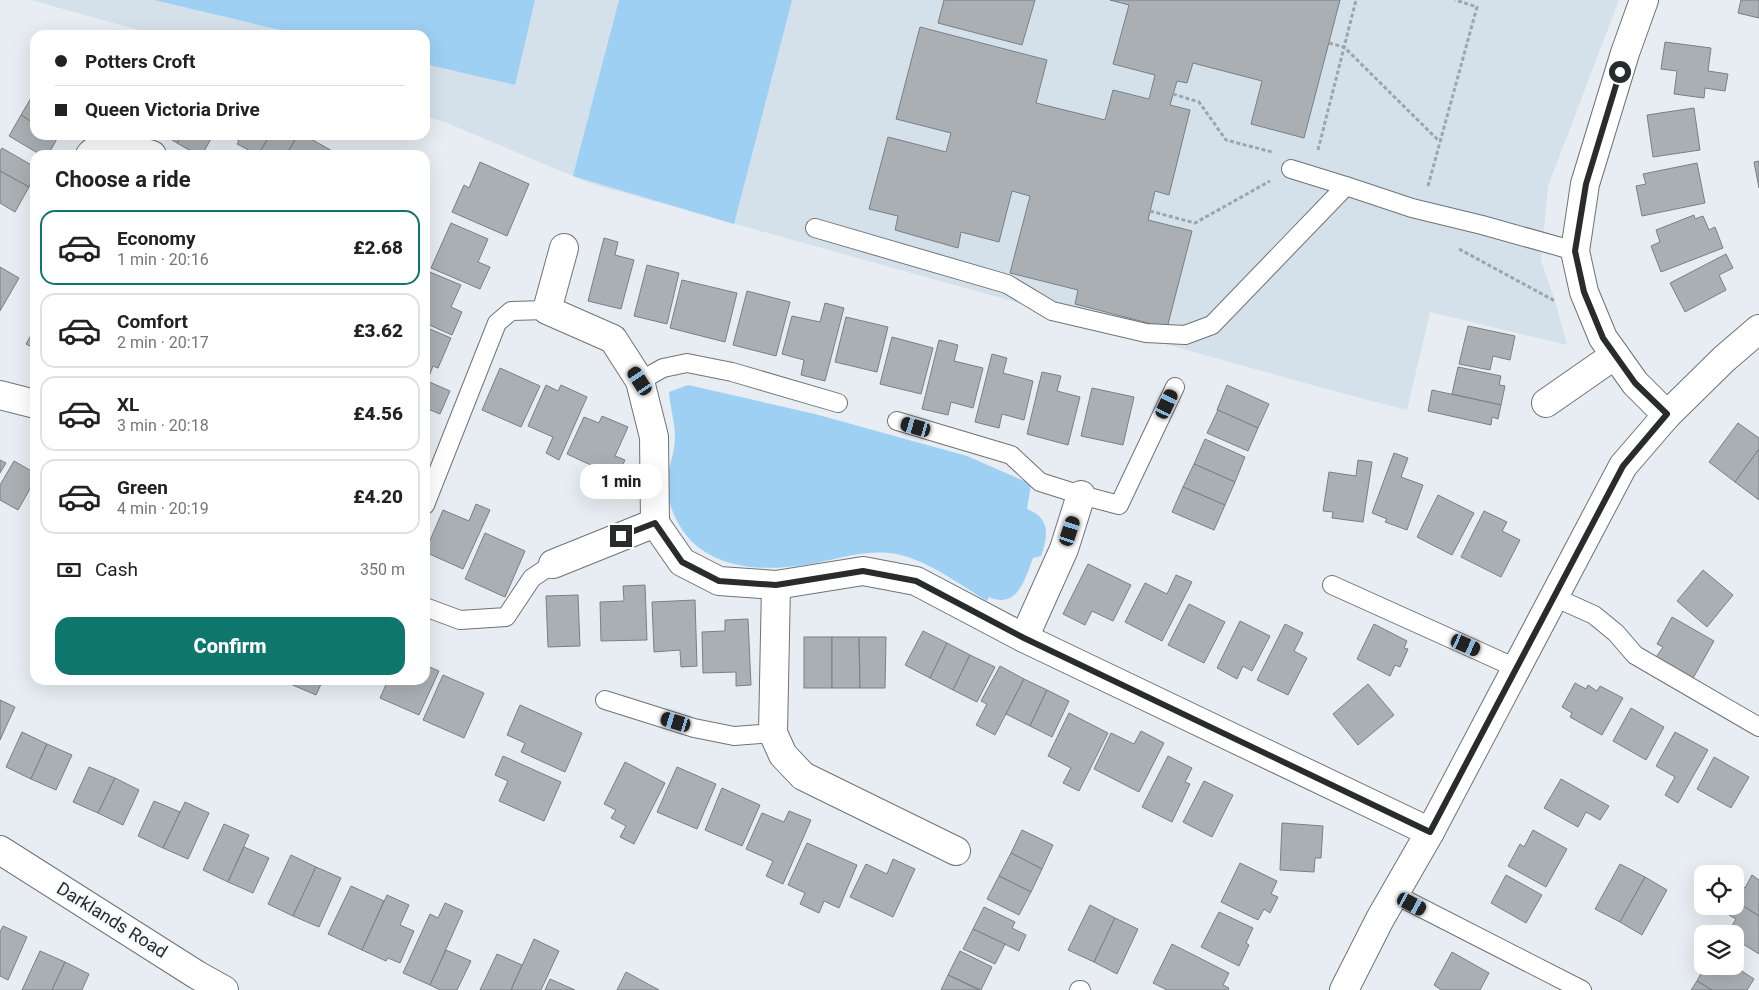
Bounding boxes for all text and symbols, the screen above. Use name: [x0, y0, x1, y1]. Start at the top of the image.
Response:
text: Potters Croft: [85, 50, 195, 73]
route start: [1609, 61, 1631, 83]
text: Queen Victoria Drive: [85, 98, 260, 121]
text: Choose a ride: [55, 167, 191, 192]
icon: car: [57, 225, 102, 270]
text: Economy: [117, 227, 196, 250]
text: £2.68: [353, 236, 403, 259]
text: 1 min · 20:16: [117, 250, 209, 269]
icon: car: [57, 308, 102, 353]
text: Comfort: [117, 310, 188, 333]
text: £3.62: [353, 319, 403, 342]
text: 2 min · 20:17: [117, 333, 209, 352]
car: [625, 364, 654, 398]
car: [1153, 387, 1180, 421]
icon: car: [57, 391, 102, 436]
text: XL: [117, 393, 139, 416]
text: £4.56: [353, 402, 403, 425]
text: 3 min · 20:18: [117, 416, 209, 435]
car: [899, 416, 932, 438]
callout: 1 min: [580, 464, 662, 498]
text: 1 min: [601, 472, 641, 491]
icon: car: [57, 474, 102, 519]
text: Green: [117, 476, 168, 499]
text: £4.20: [353, 485, 403, 508]
text: 4 min · 20:19: [117, 499, 209, 518]
car: [1058, 514, 1081, 548]
route end: [610, 525, 632, 547]
icon: cash: [55, 556, 83, 584]
text: Cash: [95, 558, 138, 581]
text: 350 m: [360, 560, 405, 579]
button: Confirm: [55, 617, 405, 675]
car: [1449, 632, 1482, 658]
car: [659, 710, 692, 734]
map controls: [1694, 865, 1744, 975]
button: locate: [1694, 865, 1744, 915]
street label: Darklands Road: [53, 877, 171, 962]
car: [1395, 890, 1428, 918]
button: layers: [1694, 925, 1744, 975]

